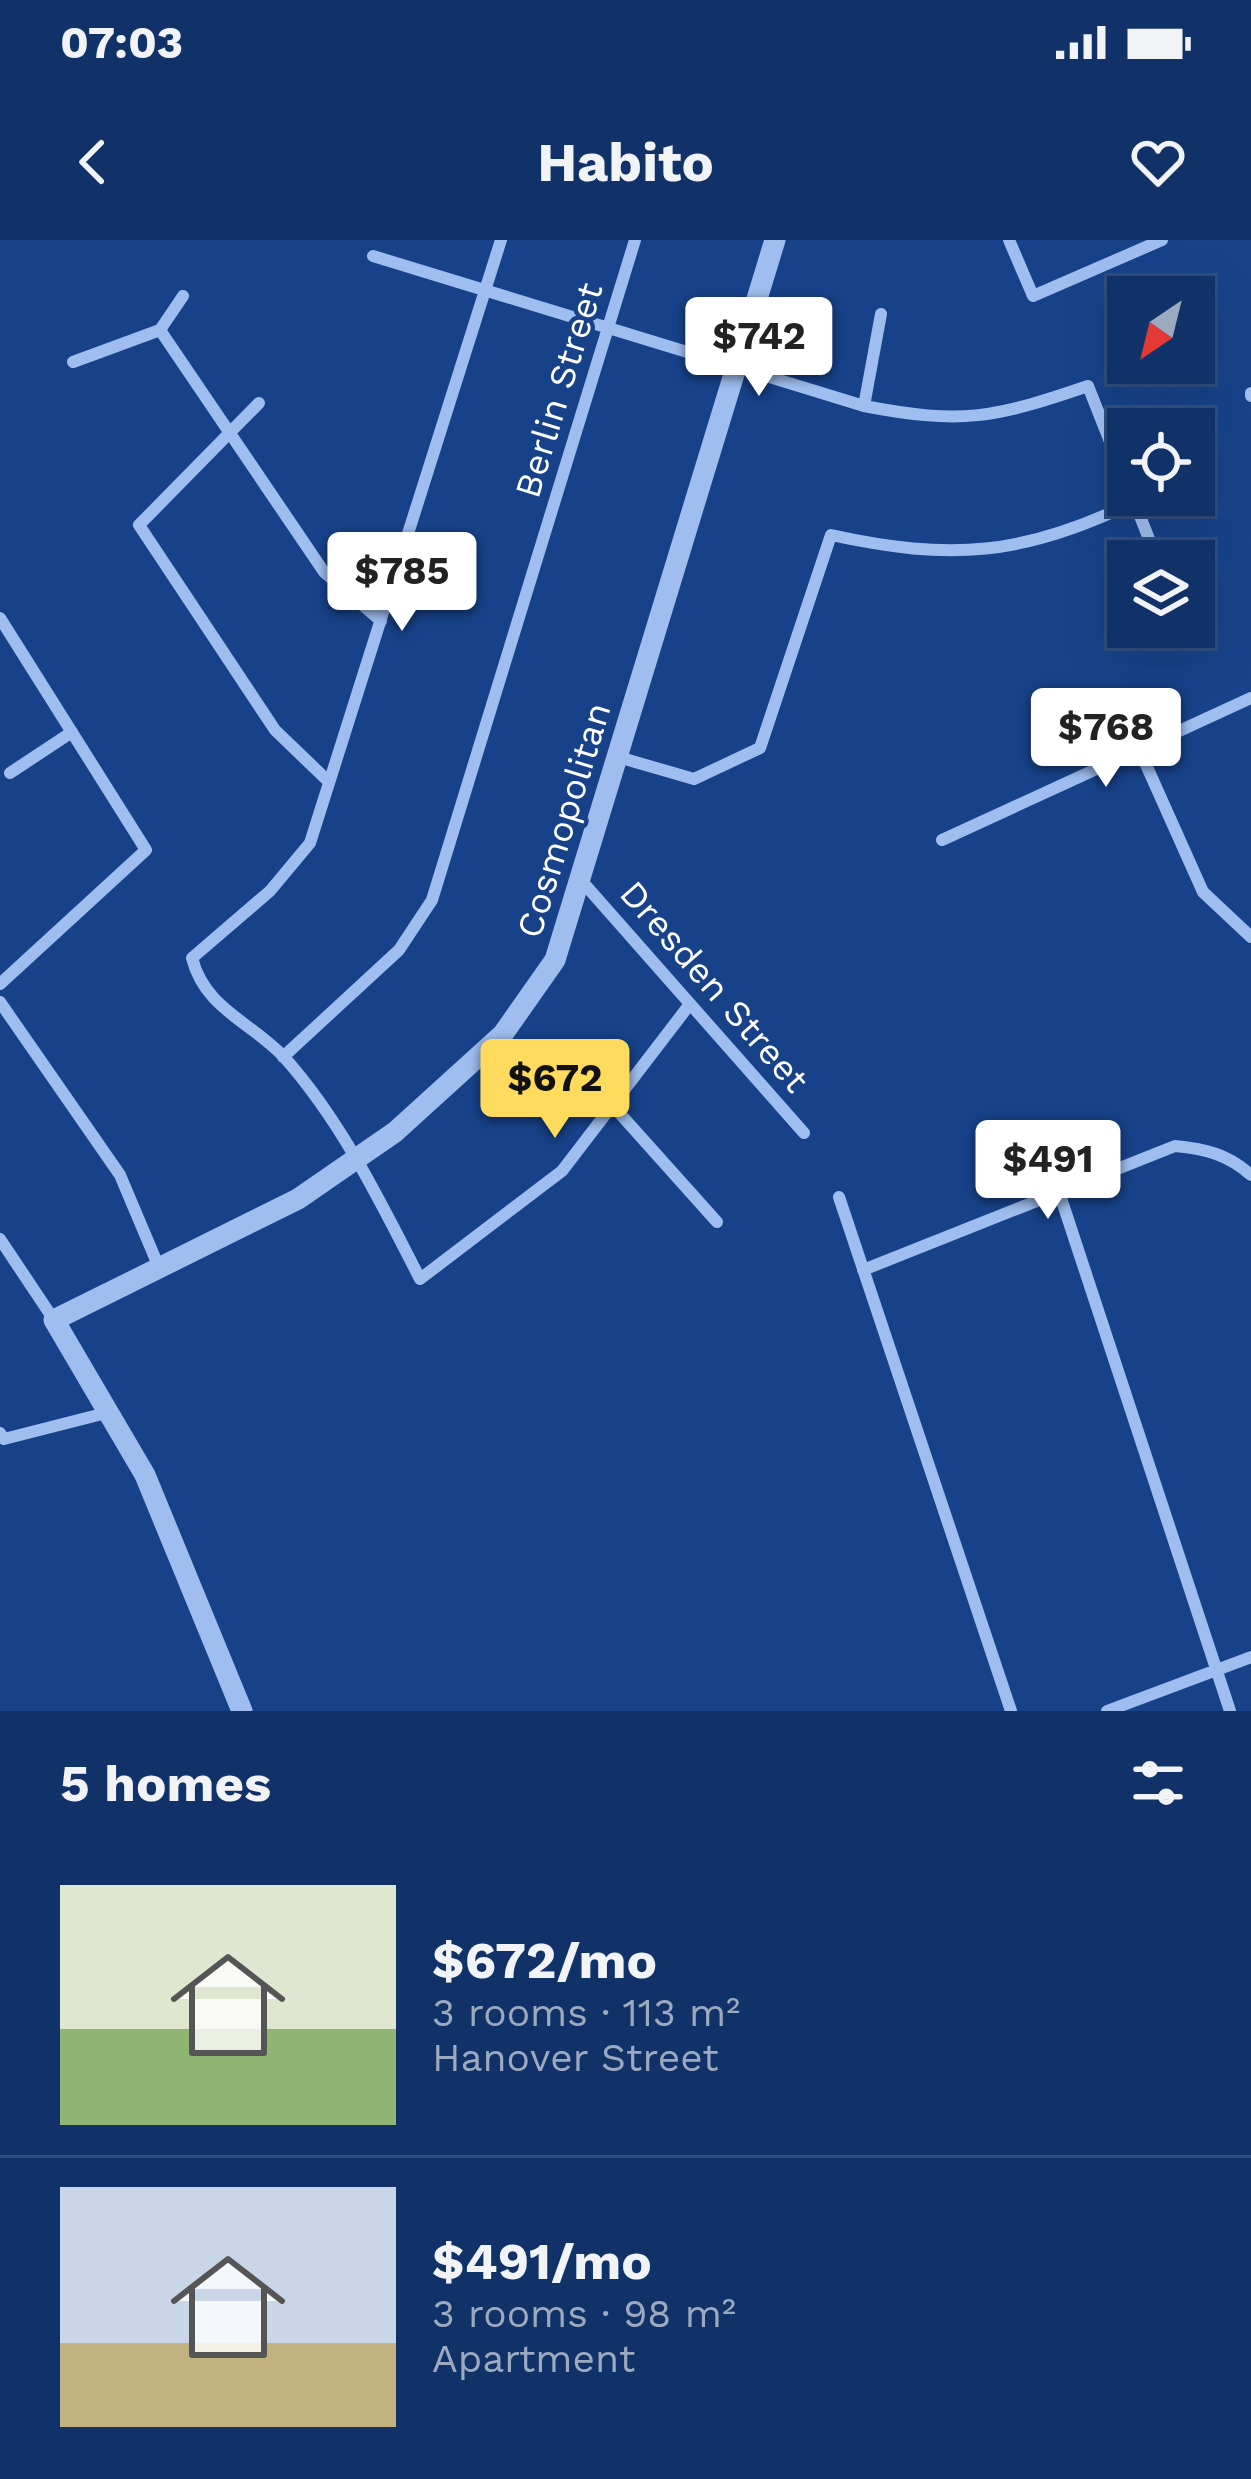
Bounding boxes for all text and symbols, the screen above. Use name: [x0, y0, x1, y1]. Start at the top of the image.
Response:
text: 07:03: [60, 16, 183, 69]
icon: back: [60, 129, 126, 195]
icon: heart: [1125, 129, 1191, 195]
text: Habito: [537, 131, 714, 194]
north arrow: [1107, 276, 1215, 384]
map controls: [1107, 276, 1215, 648]
street label: Berlin Street: [506, 278, 612, 503]
pin: $742: [688, 297, 830, 399]
text: $742: [712, 313, 806, 358]
button: locate: [1107, 408, 1215, 516]
pin: $785: [331, 532, 473, 634]
button: layers: [1107, 540, 1215, 648]
text: $785: [354, 548, 450, 593]
pin: $768: [1035, 688, 1177, 790]
street label: Cosmopolitan: [508, 698, 620, 943]
text: $768: [1058, 704, 1154, 749]
street label: Dresden Street: [611, 873, 817, 1101]
pin: $672: [484, 1039, 626, 1141]
text: $672: [507, 1055, 603, 1100]
pin: $491: [977, 1120, 1119, 1222]
text: $491: [1002, 1136, 1094, 1181]
icon: filters: [1125, 1750, 1191, 1816]
text: 5 homes: [60, 1754, 271, 1813]
text: $672/mo: [432, 1931, 657, 1990]
icon: home: [156, 1933, 300, 2077]
text: 3 rooms · 113 m²: [432, 1990, 740, 2035]
text: Hanover Street: [432, 2035, 719, 2080]
text: $491/mo: [432, 2232, 652, 2291]
icon: home: [156, 2235, 300, 2379]
text: 3 rooms · 98 m²: [432, 2291, 736, 2336]
text: Apartment: [432, 2336, 635, 2381]

